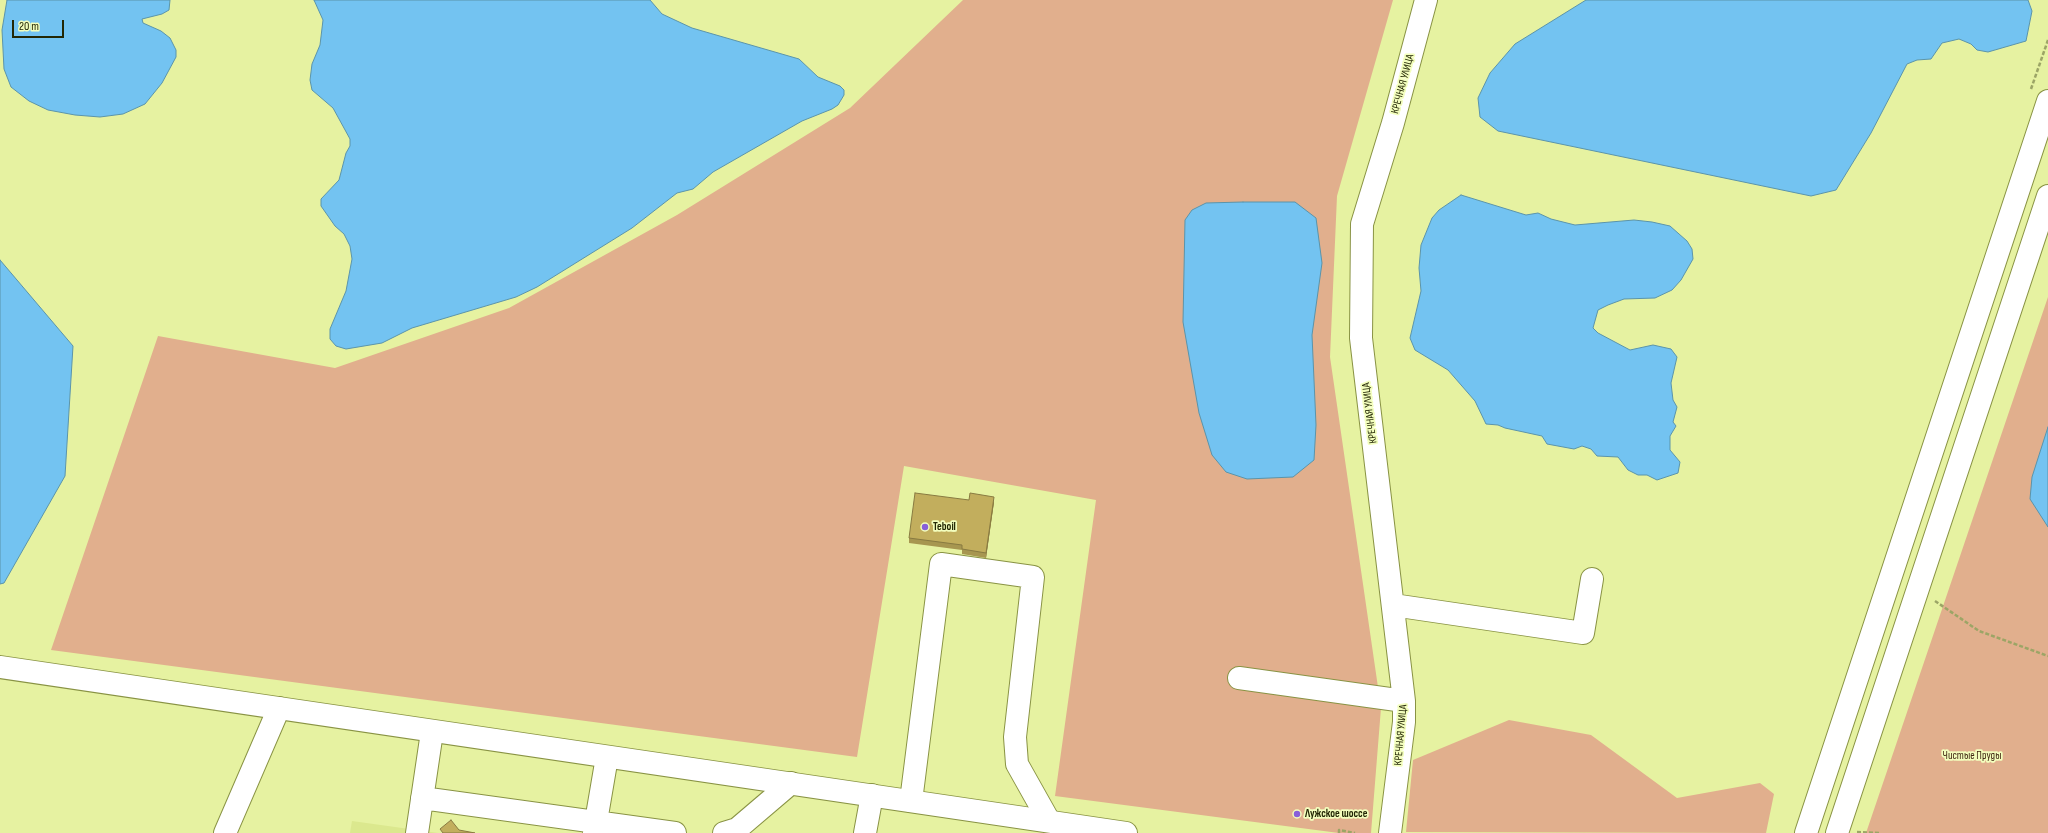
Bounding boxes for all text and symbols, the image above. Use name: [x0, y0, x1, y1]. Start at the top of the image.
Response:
scale bar: [14, 12, 66, 38]
text: 20 m: [19, 19, 39, 34]
street label: КРЕЧНАЯ УЛИЦА: [1389, 53, 1417, 115]
street label: КРЕЧНАЯ УЛИЦА: [1360, 382, 1380, 444]
place label: Teboil: [933, 520, 956, 534]
marker: Teboil: [920, 522, 930, 532]
street label: КРЕЧНАЯ УЛИЦА: [1392, 704, 1410, 766]
park label: Чистые Пруды: [1943, 749, 2001, 763]
place label: Лужское шоссе: [1305, 807, 1367, 821]
marker: Лужское шоссе: [1292, 809, 1302, 819]

